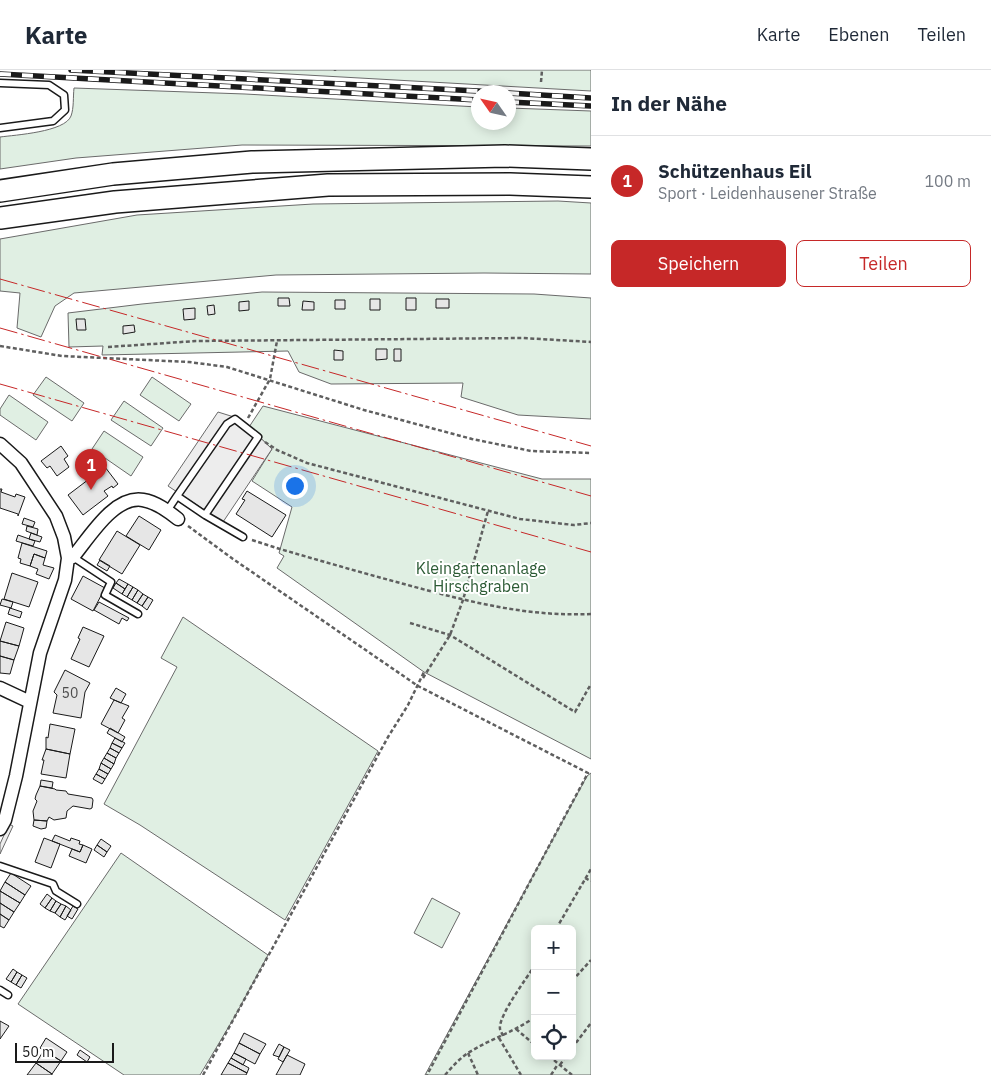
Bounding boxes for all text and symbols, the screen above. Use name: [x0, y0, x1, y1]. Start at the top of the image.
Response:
text: Karte: [25, 19, 88, 51]
text: Karte: [757, 23, 800, 46]
text: Ebenen: [828, 23, 889, 46]
text: Teilen: [917, 23, 966, 46]
north arrow: [471, 85, 516, 130]
text: In der Nähe: [611, 89, 727, 117]
text: Schützenhaus Eil: [658, 159, 811, 183]
text: 1: [622, 171, 632, 191]
text: 100 m: [924, 171, 971, 191]
text: Sport · Leidenhausener Straße: [658, 183, 877, 203]
button: Speichern: [611, 240, 786, 287]
button: Teilen: [796, 240, 971, 287]
pin: 1: [75, 449, 107, 490]
your location: [282, 473, 308, 499]
park label: Kleingartenanlage Hirschgraben: [416, 558, 546, 596]
house number: 50: [62, 684, 78, 702]
map controls: [531, 925, 576, 1060]
button: +: [531, 925, 576, 970]
button: −: [531, 970, 576, 1015]
button: locate: [531, 1015, 576, 1060]
scale bar: [15, 1040, 114, 1063]
text: 50 m: [22, 1043, 54, 1061]

